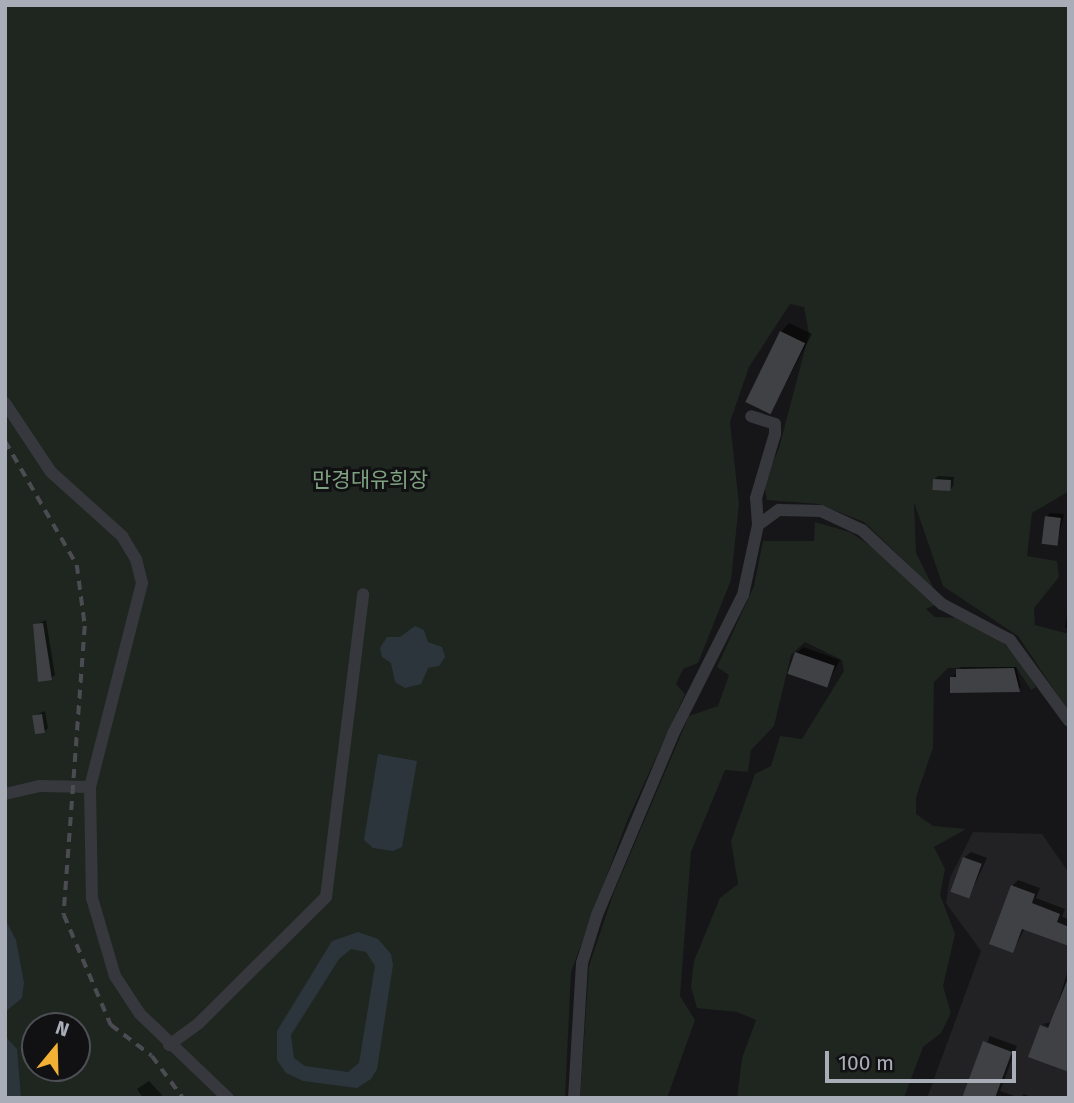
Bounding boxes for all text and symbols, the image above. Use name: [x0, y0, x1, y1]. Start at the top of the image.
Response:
park label: 만경대유희장: [312, 467, 428, 493]
north arrow: [21, 1012, 91, 1082]
text: N: [53, 1016, 72, 1041]
scale bar: [829, 1036, 1020, 1080]
text: 100 m: [838, 1050, 894, 1076]

